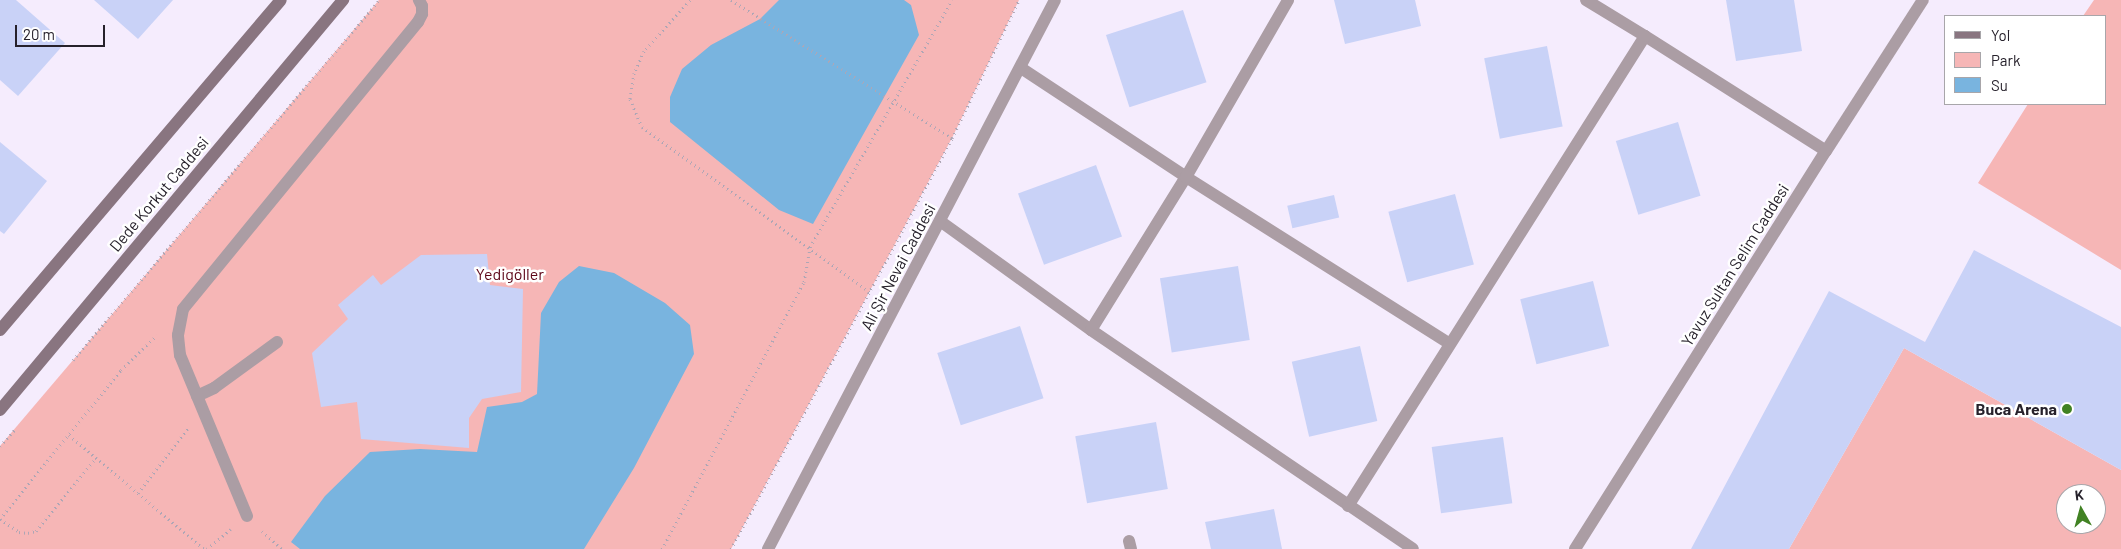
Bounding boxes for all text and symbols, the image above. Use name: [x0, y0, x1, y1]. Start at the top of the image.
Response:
scale bar: [18, 15, 108, 47]
legend: [1944, 15, 2106, 105]
text: 20 m: [23, 25, 55, 43]
text: Yol: [1991, 26, 2010, 44]
text: Park: [1991, 51, 2020, 69]
text: Su: [1991, 76, 2008, 94]
street label: Dede Korkut Caddesi: [105, 133, 213, 255]
street label: Yavuz Sultan Selim Caddesi: [1677, 180, 1793, 350]
street label: Ali Şir Nevai Caddesi: [857, 200, 939, 334]
park label: Yedigöller: [476, 264, 544, 284]
place label: Buca Arena: [1976, 399, 2057, 419]
marker: Buca Arena: [2061, 403, 2073, 415]
north arrow: [2056, 484, 2106, 534]
text: K: [2074, 486, 2085, 504]

